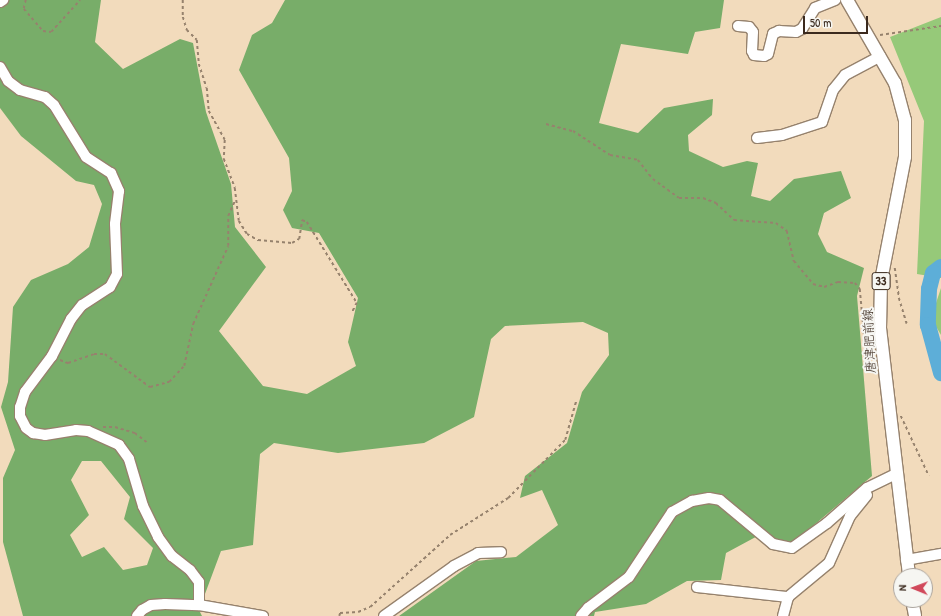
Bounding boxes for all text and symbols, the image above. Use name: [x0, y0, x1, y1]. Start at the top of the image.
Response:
scale bar: [805, 8, 870, 34]
text: 50 m: [810, 14, 831, 31]
road number: 33: [871, 271, 891, 291]
street label: 唐津肥前線: [860, 308, 878, 374]
north arrow: [893, 568, 933, 608]
text: N: [895, 585, 909, 591]

